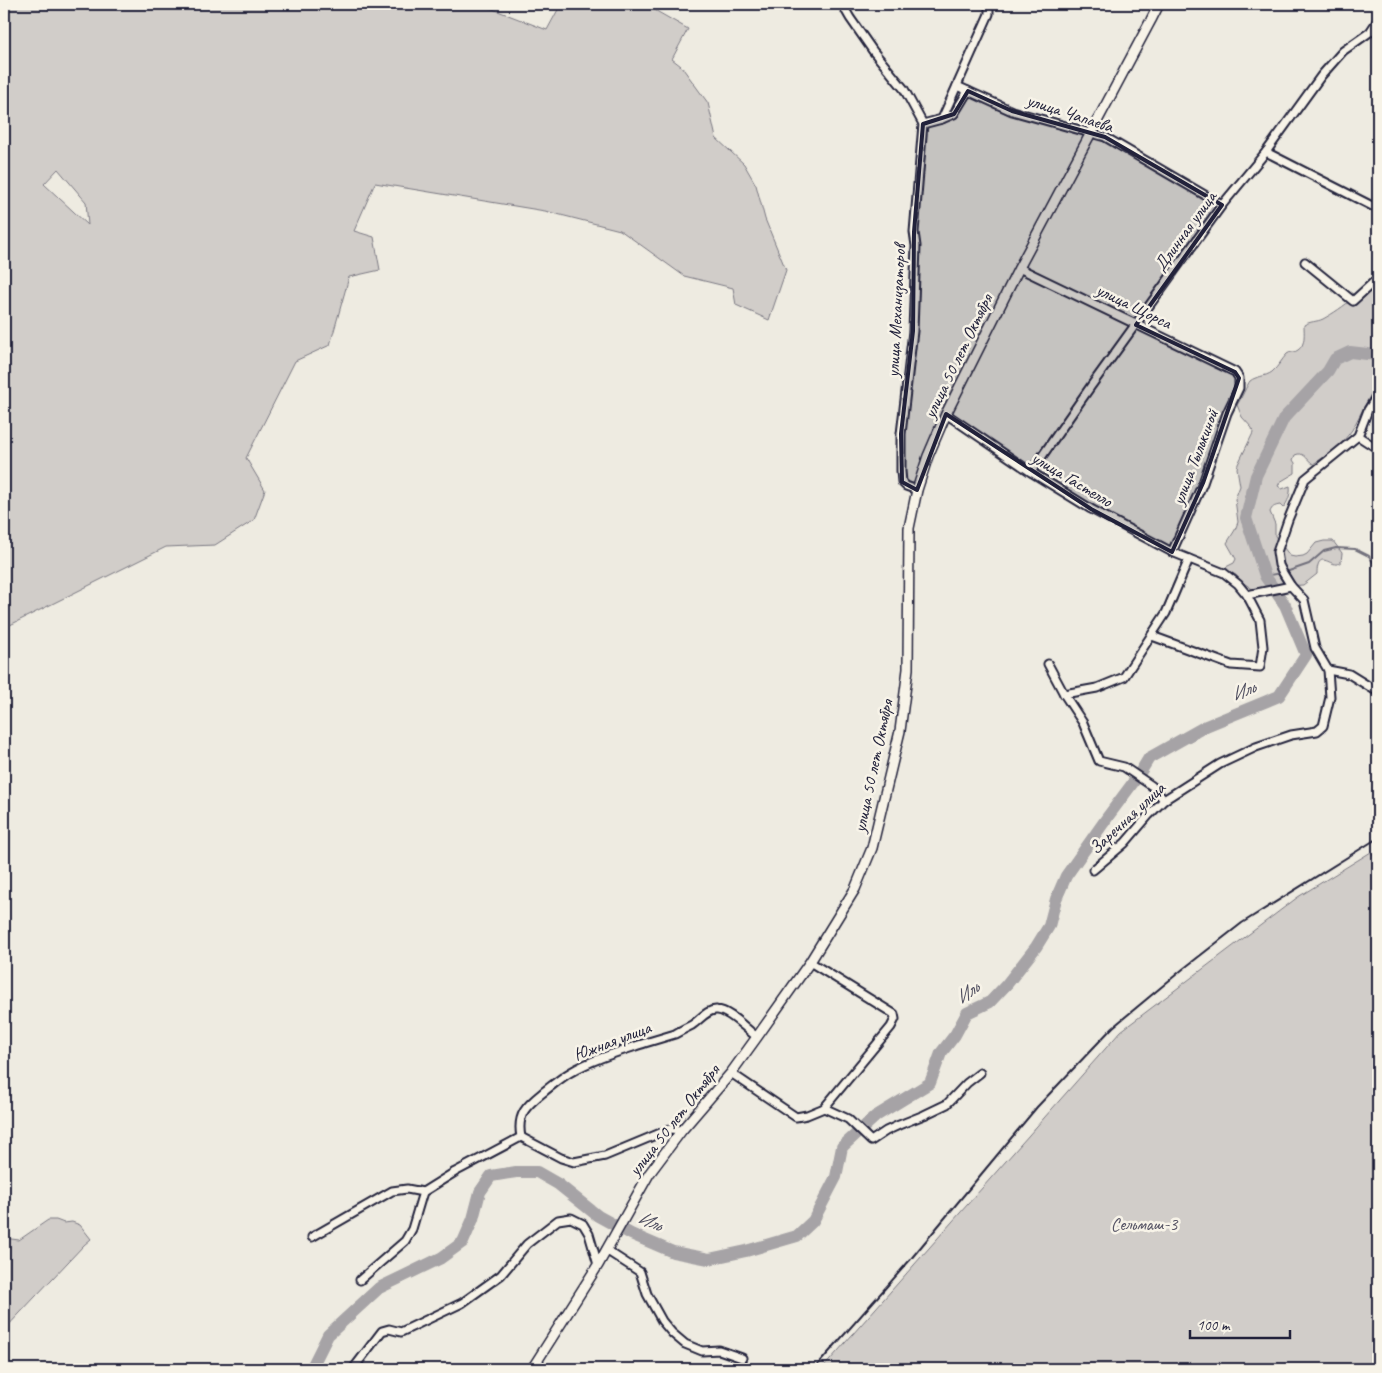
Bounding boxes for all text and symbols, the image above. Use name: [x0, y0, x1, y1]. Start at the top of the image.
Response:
street label: улица Чапаева: [1023, 88, 1117, 138]
street label: Длинная улица: [1149, 186, 1222, 275]
street label: улица Механизаторов: [881, 241, 912, 379]
street label: улица Щорса: [1092, 278, 1177, 334]
street label: улица 50 лет Октября: [918, 289, 998, 422]
street label: улица Тылькиной: [1166, 405, 1224, 509]
street label: улица Гастелло: [1027, 446, 1118, 513]
water label: Иль: [1227, 674, 1261, 707]
street label: улица 50 лет Октября: [848, 696, 898, 835]
street label: Заречная улица: [1084, 776, 1171, 859]
water label: Иль: [950, 975, 986, 1010]
street label: Южная улица: [570, 1016, 655, 1066]
street label: улица 50 лет Октября: [623, 1059, 725, 1181]
water label: Иль: [634, 1205, 668, 1238]
park label: Сельмаш-3: [1111, 1213, 1179, 1235]
scale bar: [1190, 1308, 1290, 1340]
text: 100 m: [1197, 1316, 1231, 1335]

